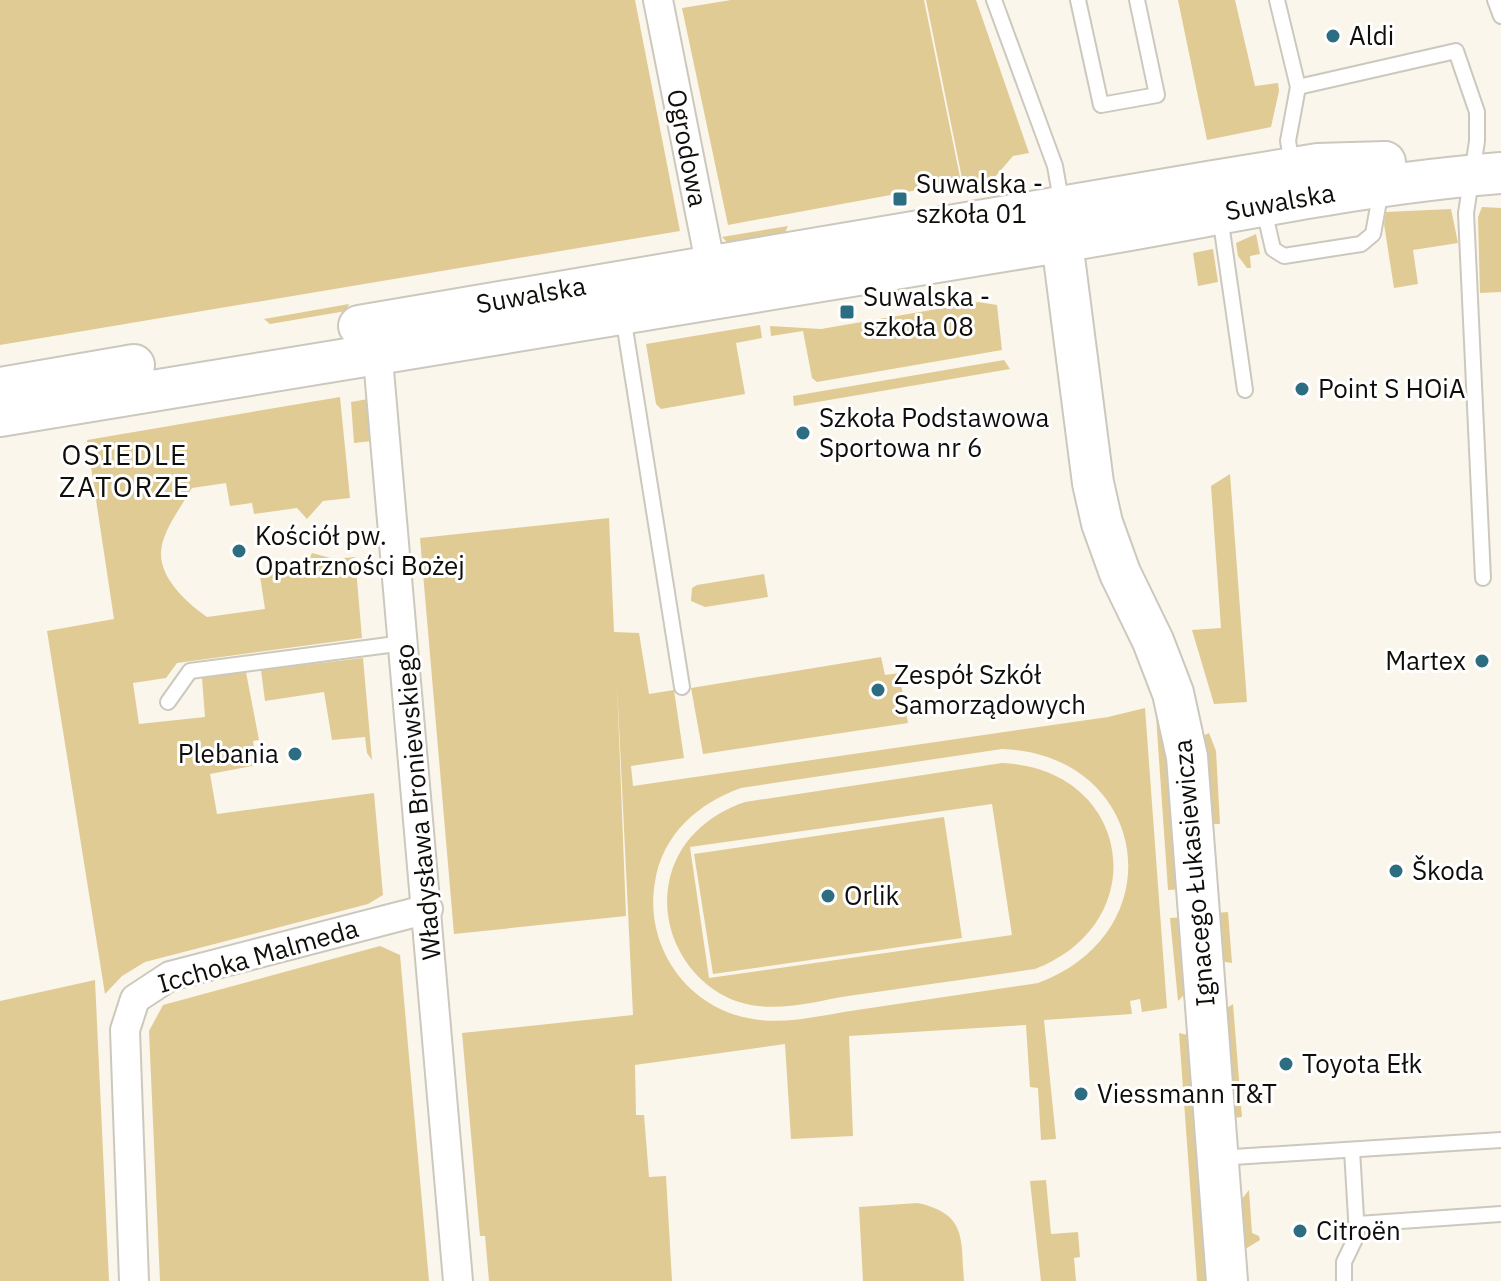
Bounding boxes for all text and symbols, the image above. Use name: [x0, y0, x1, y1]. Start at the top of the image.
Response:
place label: Aldi: [1349, 18, 1394, 52]
marker: Aldi: [1324, 27, 1342, 45]
street label: Ogrodowa: [660, 86, 716, 210]
place label: Suwalska - szkoła 01: [916, 166, 1043, 230]
street label: Suwalska: [1222, 175, 1337, 227]
marker: Suwalska - szkoła 01: [891, 190, 909, 208]
street label: Suwalska: [473, 268, 588, 320]
place label: Suwalska - szkoła 08: [863, 279, 990, 343]
marker: Suwalska - szkoła 08: [838, 303, 856, 321]
place label: Point S HOiA: [1318, 371, 1466, 405]
marker: Point S HOiA: [1293, 380, 1311, 398]
place label: Szkoła Podstawowa Sportowa nr 6: [819, 400, 1050, 464]
marker: Szkoła Podstawowa Sportowa nr 6: [794, 424, 812, 442]
district label: OSIEDLE ZATORZE: [59, 436, 191, 505]
place label: Kościół pw. Opatrzności Bożej: [255, 518, 465, 582]
marker: Kościół pw. Opatrzności Bożej: [230, 542, 248, 560]
street label: Władysława Broniewskiego: [386, 643, 448, 962]
place label: Martex: [1385, 643, 1466, 677]
marker: Martex: [1473, 652, 1491, 670]
place label: Zespół Szkół Samorządowych: [894, 657, 1086, 721]
marker: Zespół Szkół Samorządowych: [869, 681, 887, 699]
place label: Plebania: [178, 736, 279, 770]
street label: Ignacego Łukasiewicza: [1164, 738, 1222, 1008]
marker: Plebania: [286, 745, 304, 763]
place label: Škoda: [1412, 853, 1484, 887]
marker: Škoda: [1387, 862, 1405, 880]
place label: Orlik: [844, 878, 900, 912]
marker: Orlik: [819, 887, 837, 905]
street label: Icchoka Malmeda: [153, 910, 362, 1000]
place label: Toyota Ełk: [1302, 1046, 1423, 1080]
marker: Toyota Ełk: [1277, 1055, 1295, 1073]
place label: Viessmann T&T: [1097, 1076, 1277, 1110]
marker: Viessmann T&T: [1072, 1085, 1090, 1103]
place label: Citroën: [1316, 1213, 1401, 1247]
marker: Citroën: [1291, 1222, 1309, 1240]

